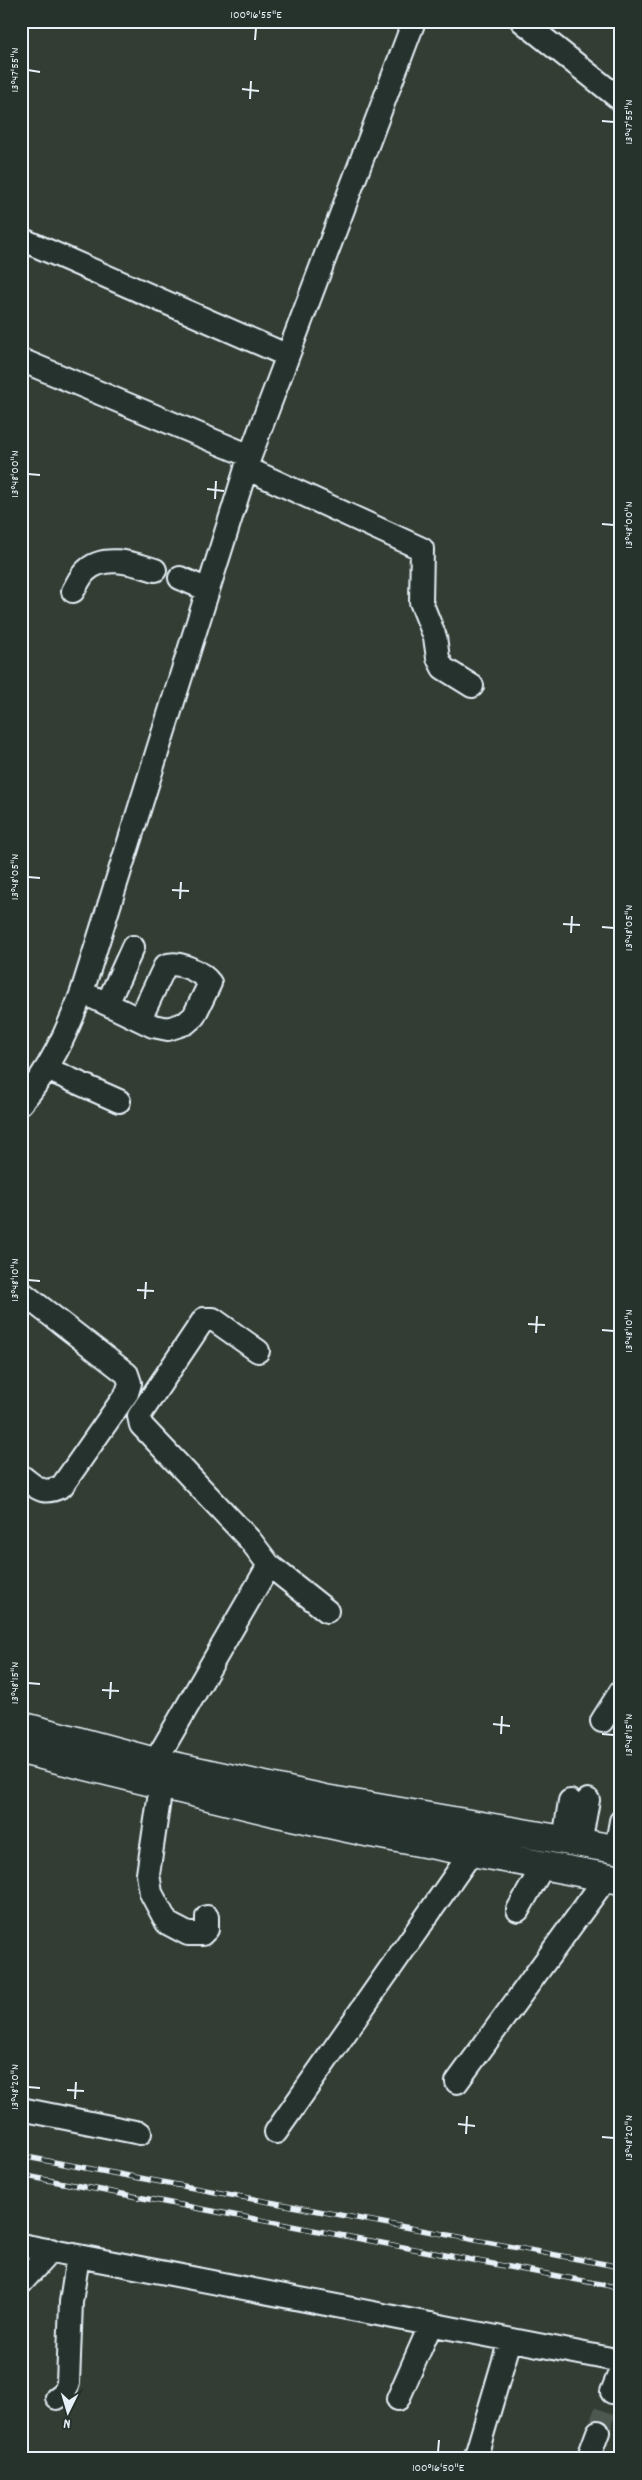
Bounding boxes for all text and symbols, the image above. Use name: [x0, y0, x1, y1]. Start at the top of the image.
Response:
text: 100°16'55"E: [230, 7, 282, 24]
text: 13°47'55"N: [7, 47, 24, 93]
text: 13°47'55"N: [621, 99, 638, 145]
text: 13°48'00"N: [7, 450, 24, 498]
text: 13°48'00"N: [621, 501, 638, 549]
text: 13°48'05"N: [7, 854, 24, 900]
text: 13°48'05"N: [621, 905, 638, 951]
text: 13°48'10"N: [7, 1258, 24, 1302]
text: 13°48'10"N: [621, 1309, 638, 1353]
text: 13°48'15"N: [7, 1662, 24, 1704]
text: 13°48'15"N: [621, 1714, 638, 1756]
text: 13°48'20"N: [7, 2064, 24, 2110]
text: 13°48'20"N: [621, 2115, 638, 2161]
north arrow: [42, 2388, 92, 2438]
text: N: [63, 2413, 71, 2433]
text: 100°16'50"E: [412, 2460, 465, 2477]

